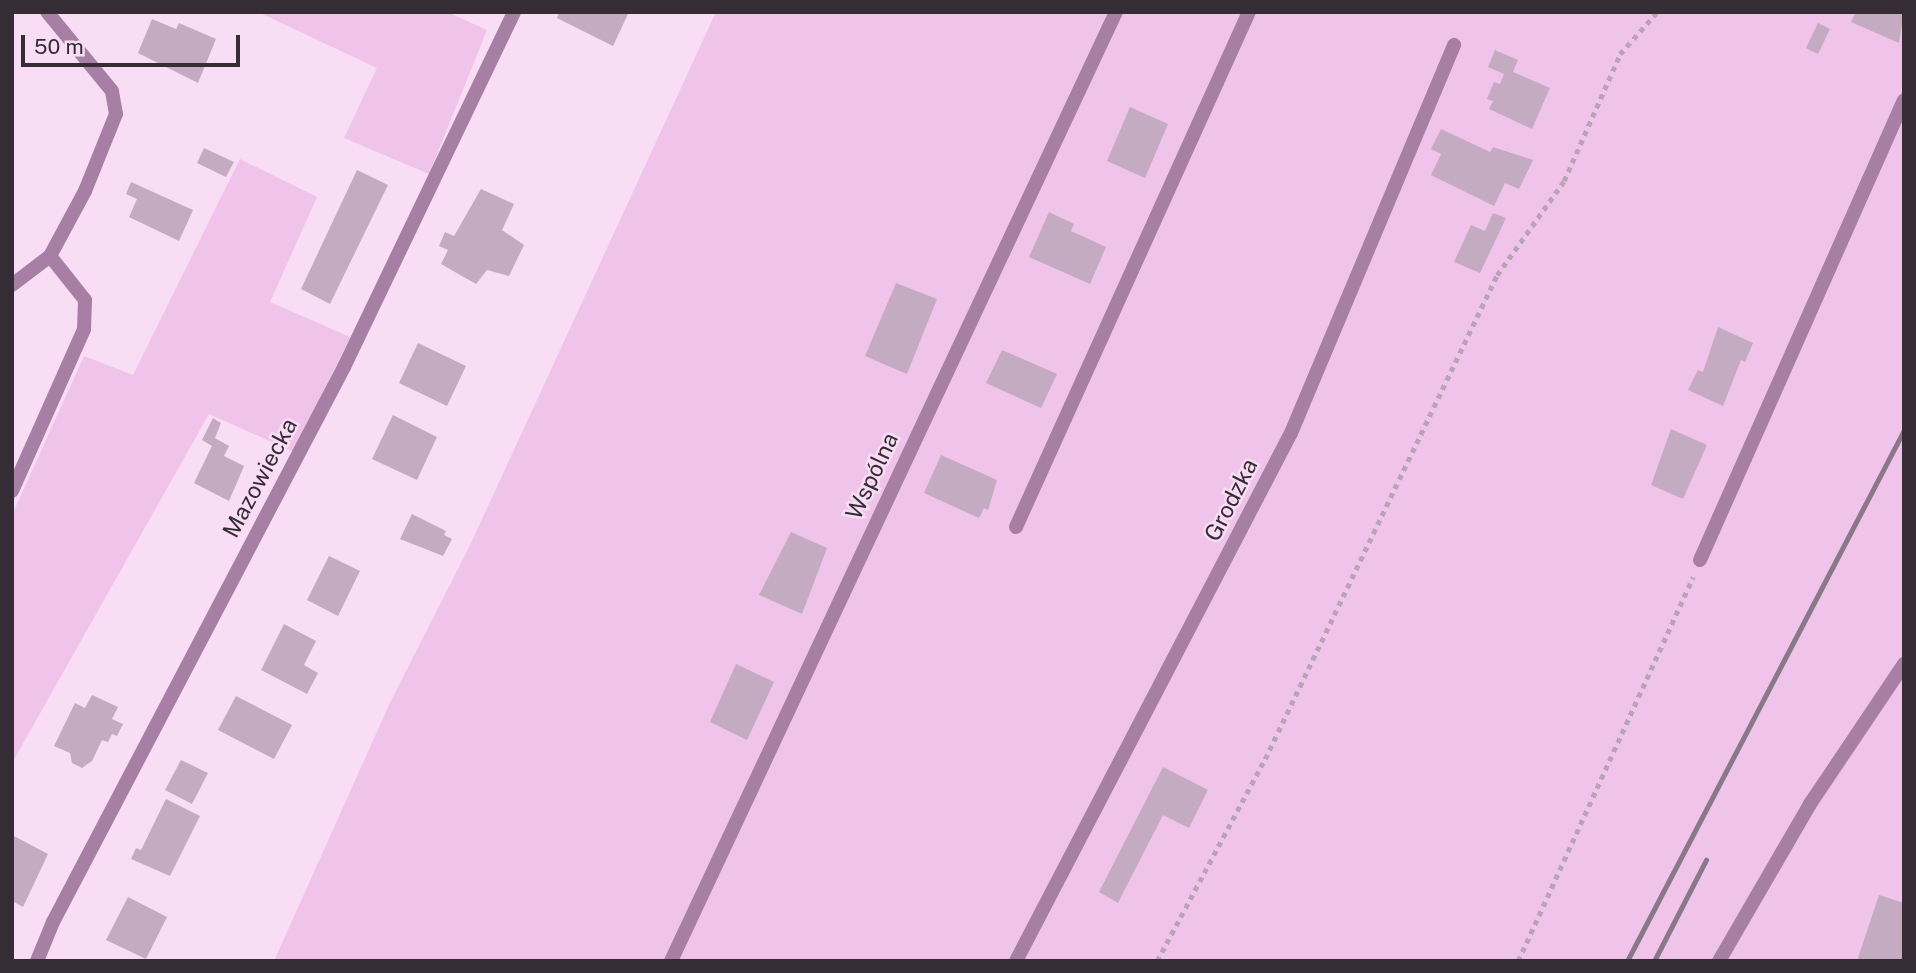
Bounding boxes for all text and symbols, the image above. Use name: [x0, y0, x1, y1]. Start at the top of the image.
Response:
scale bar: [24, 21, 243, 65]
text: 50 m: [34, 34, 84, 59]
street label: Mazowiecka: [217, 414, 303, 542]
street label: Wspólna: [840, 428, 904, 524]
street label: Grodzka: [1199, 454, 1263, 546]

